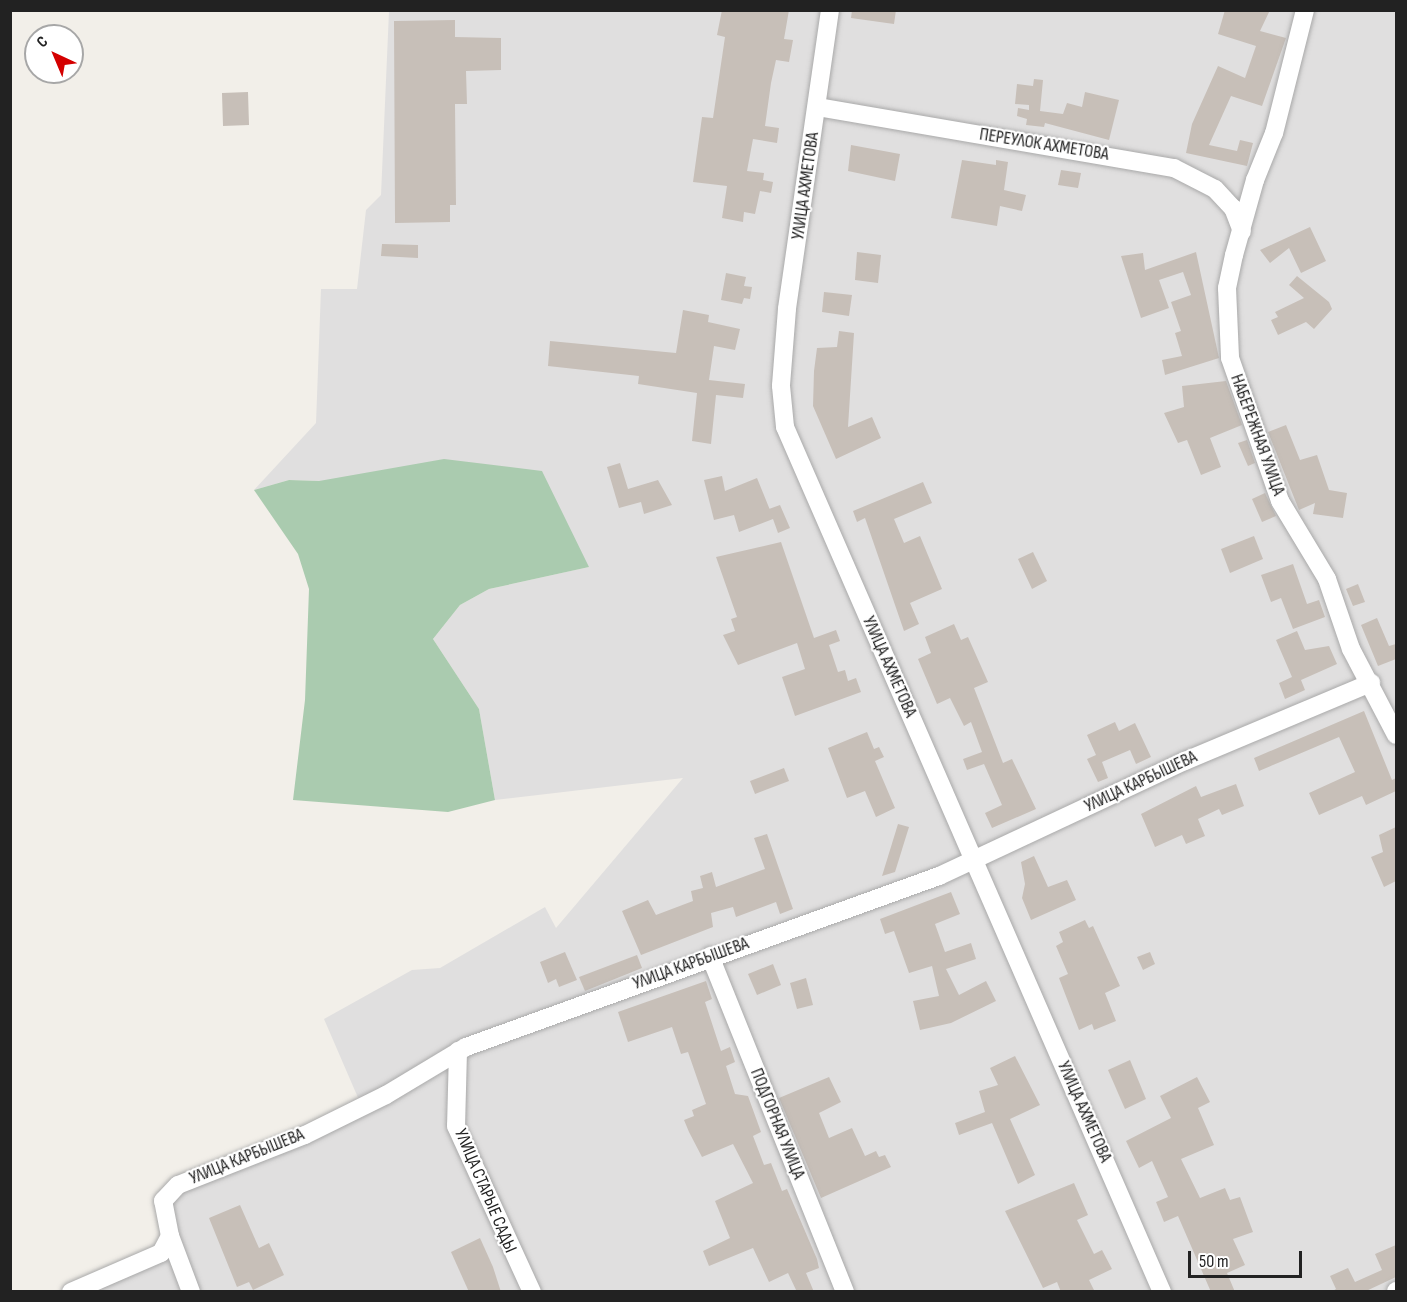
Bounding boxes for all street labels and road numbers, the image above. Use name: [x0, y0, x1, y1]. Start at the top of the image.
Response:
street label: ПЕРЕУЛОК АХМЕТОВА: [978, 124, 1110, 166]
street label: УЛИЦА АХМЕТОВА: [788, 131, 824, 241]
street label: НАБЕРЕЖНАЯ УЛИЦА: [1225, 371, 1289, 499]
street label: УЛИЦА АХМЕТОВА: [857, 613, 921, 721]
street label: УЛИЦА КАРБЫШЕВА: [1081, 746, 1201, 818]
street label: УЛИЦА КАРБЫШЕВА: [630, 933, 752, 995]
street label: УЛИЦА АХМЕТОВА: [1052, 1058, 1116, 1166]
street label: ПОДГОРНАЯ УЛИЦА: [745, 1065, 809, 1183]
street label: УЛИЦА КАРБЫШЕВА: [186, 1124, 308, 1190]
street label: УЛИЦА СТАРЫЕ САДЫ: [449, 1126, 521, 1256]

